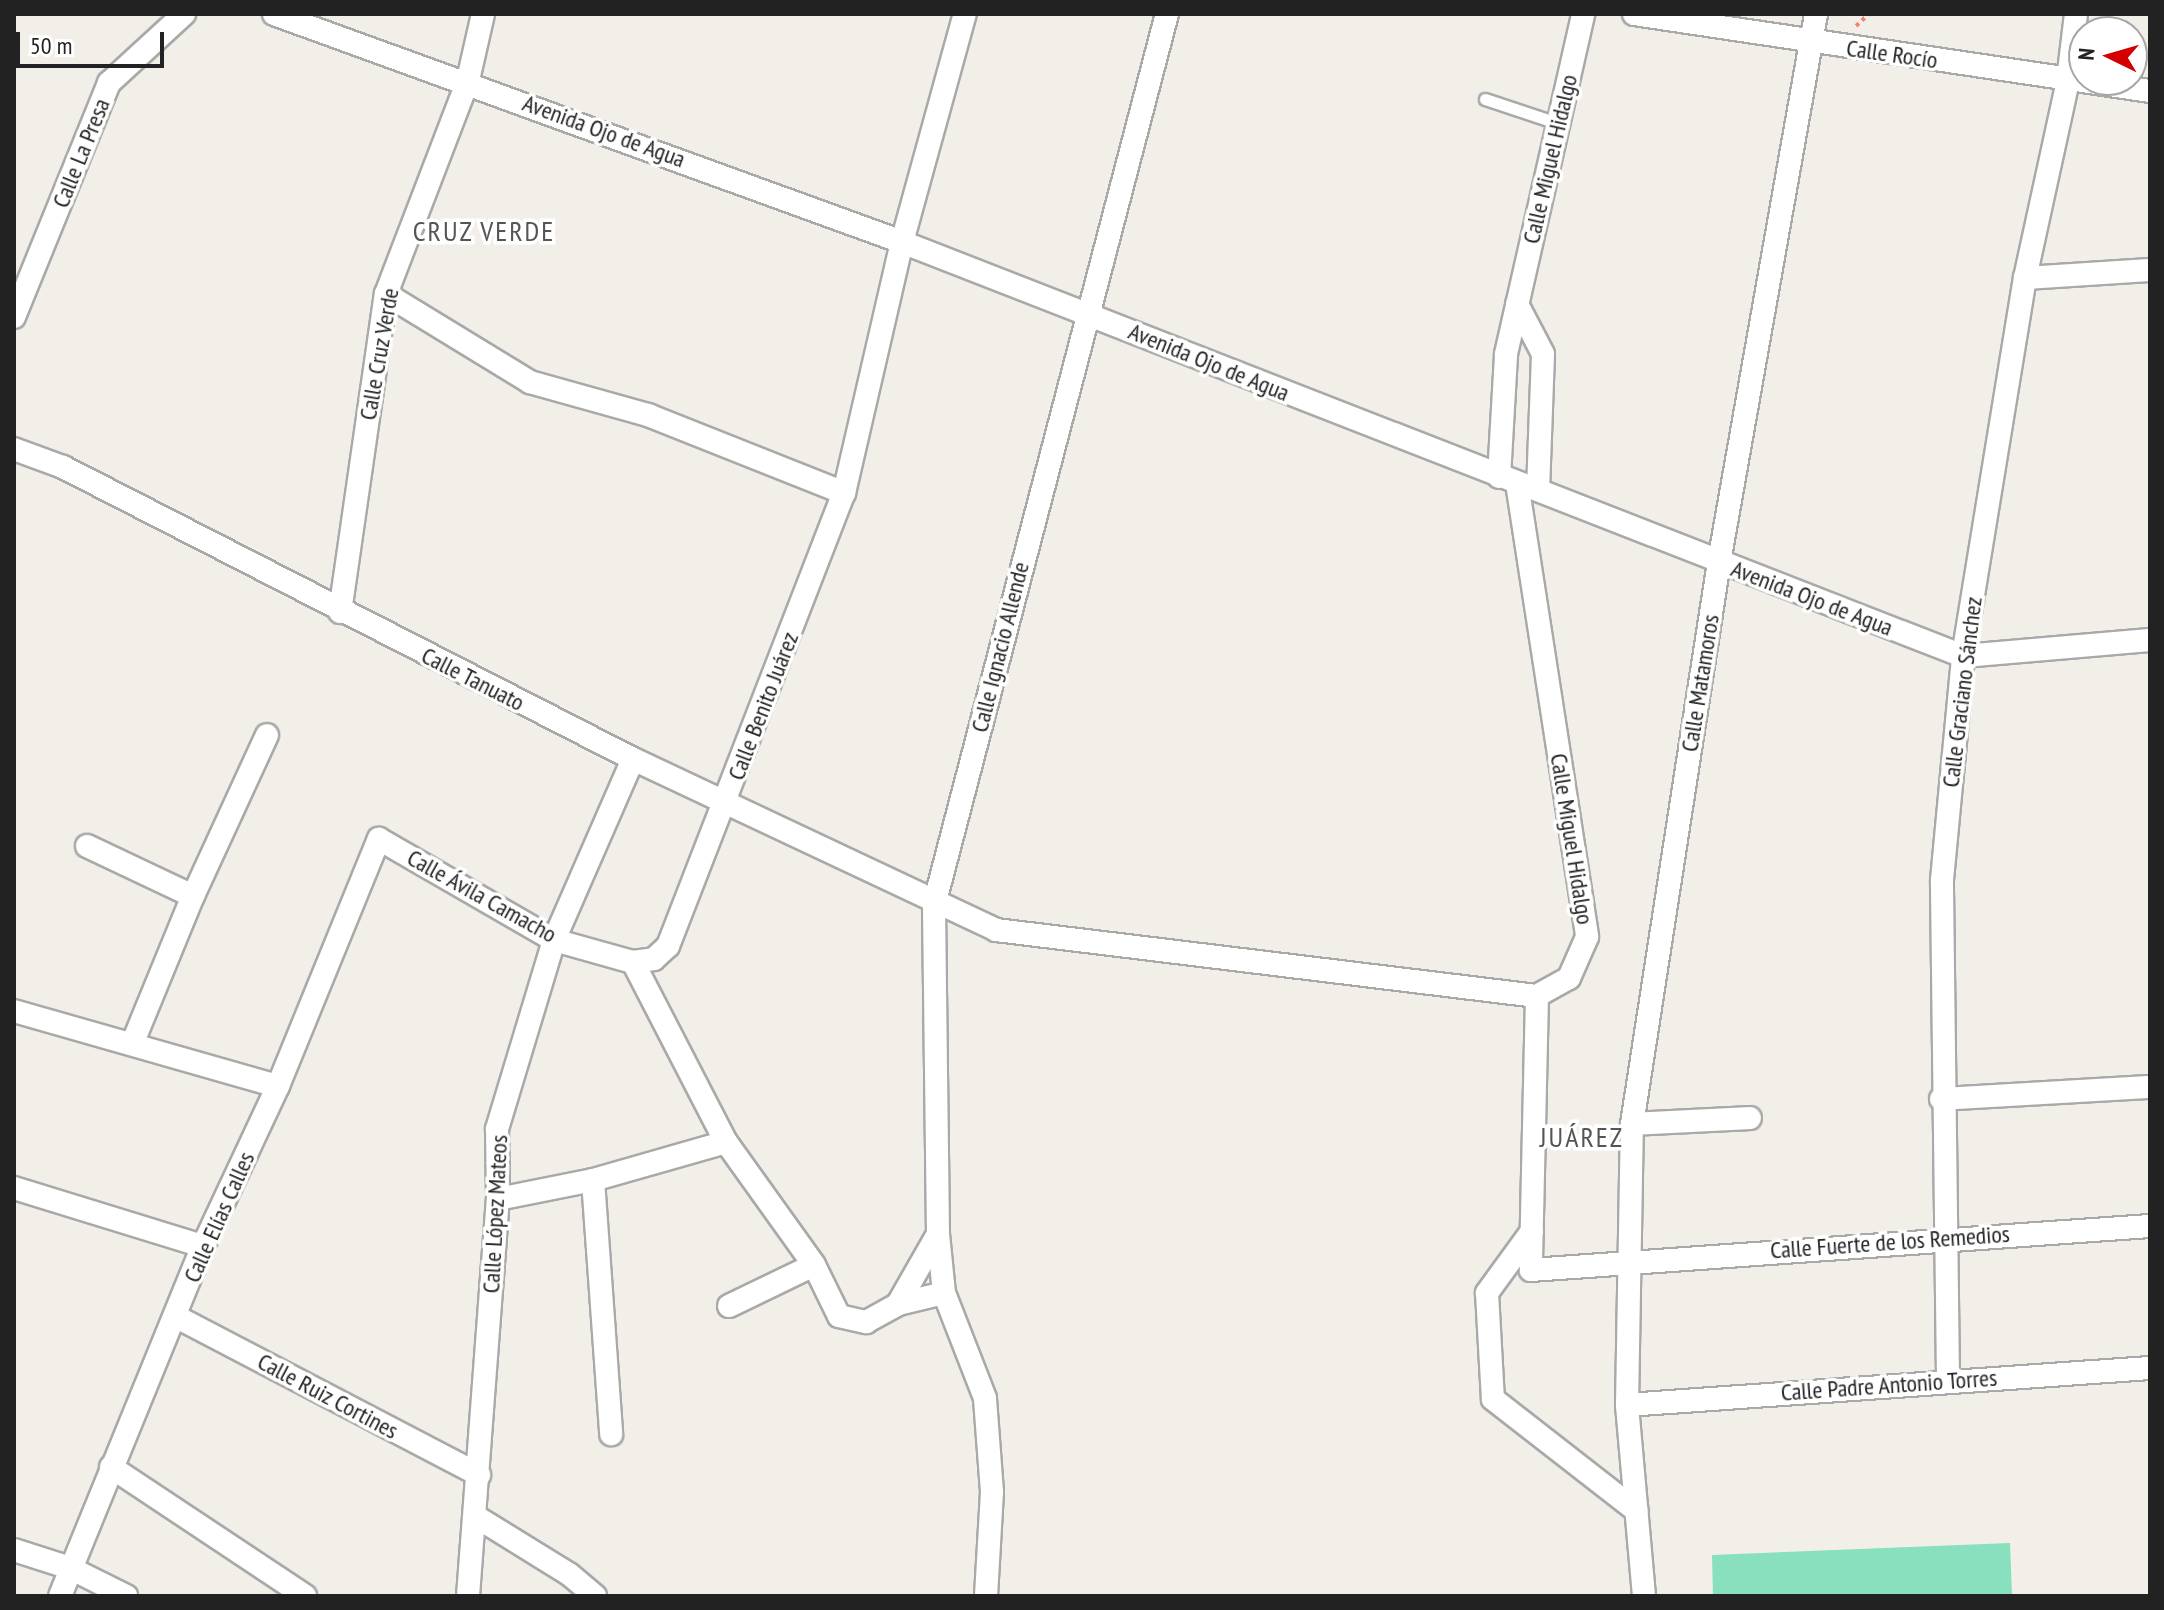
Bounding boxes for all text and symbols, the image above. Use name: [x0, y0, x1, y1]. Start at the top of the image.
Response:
scale bar: [20, 16, 168, 66]
north arrow: [2068, 16, 2148, 96]
text: 50 m: [30, 30, 72, 61]
street label: Calle Rocío: [1845, 33, 1939, 75]
text: N: [2072, 47, 2101, 61]
street label: Calle Miguel Hidalgo: [1517, 72, 1583, 246]
street label: Avenida Ojo de Agua: [519, 88, 689, 174]
street label: Calle La Presa: [46, 94, 116, 212]
district label: CRUZ VERDE: [412, 214, 556, 248]
street label: Calle Cruz Verde: [353, 285, 405, 423]
street label: Avenida Ojo de Agua: [1124, 317, 1294, 407]
street label: Avenida Ojo de Agua: [1727, 554, 1897, 642]
street label: Calle Ignacio Allende: [965, 559, 1035, 735]
street label: Calle Graciano Sánchez: [1936, 595, 1988, 789]
street label: Calle Matamoros: [1675, 612, 1725, 754]
street label: Calle Benito Juárez: [722, 628, 804, 784]
street label: Calle Tanuato: [417, 641, 529, 717]
street label: Calle Miguel Hidalgo: [1544, 751, 1600, 927]
street label: Calle Ávila Camacho: [402, 843, 562, 949]
district label: JUÁREZ: [1540, 1120, 1624, 1154]
street label: Calle López Mateos: [476, 1134, 514, 1294]
street label: Calle Elías Calles: [177, 1147, 261, 1287]
street label: Calle Fuerte de los Remedios: [1769, 1219, 2011, 1265]
street label: Calle Ruiz Cortines: [253, 1347, 403, 1445]
street label: Calle Padre Antonio Torres: [1779, 1363, 1999, 1407]

